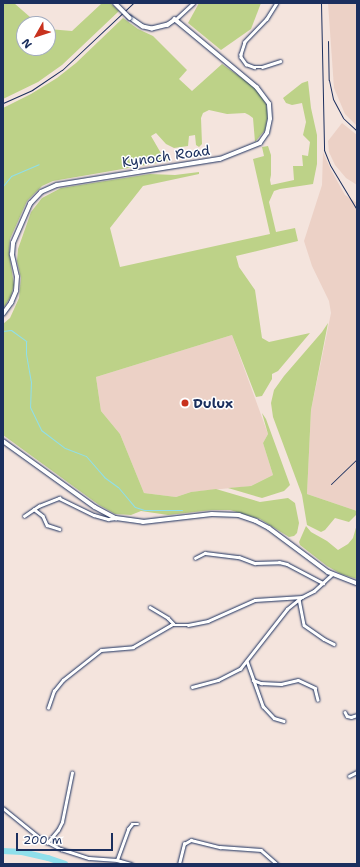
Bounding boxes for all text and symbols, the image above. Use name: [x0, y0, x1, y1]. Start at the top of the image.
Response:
north arrow: [16, 16, 56, 56]
text: N: [18, 35, 36, 51]
street label: Kynoch Road: [121, 142, 211, 170]
place label: Dulux: [193, 395, 233, 411]
marker: Dulux: [180, 398, 190, 408]
scale bar: [18, 825, 115, 851]
text: 200 m: [23, 832, 62, 848]

